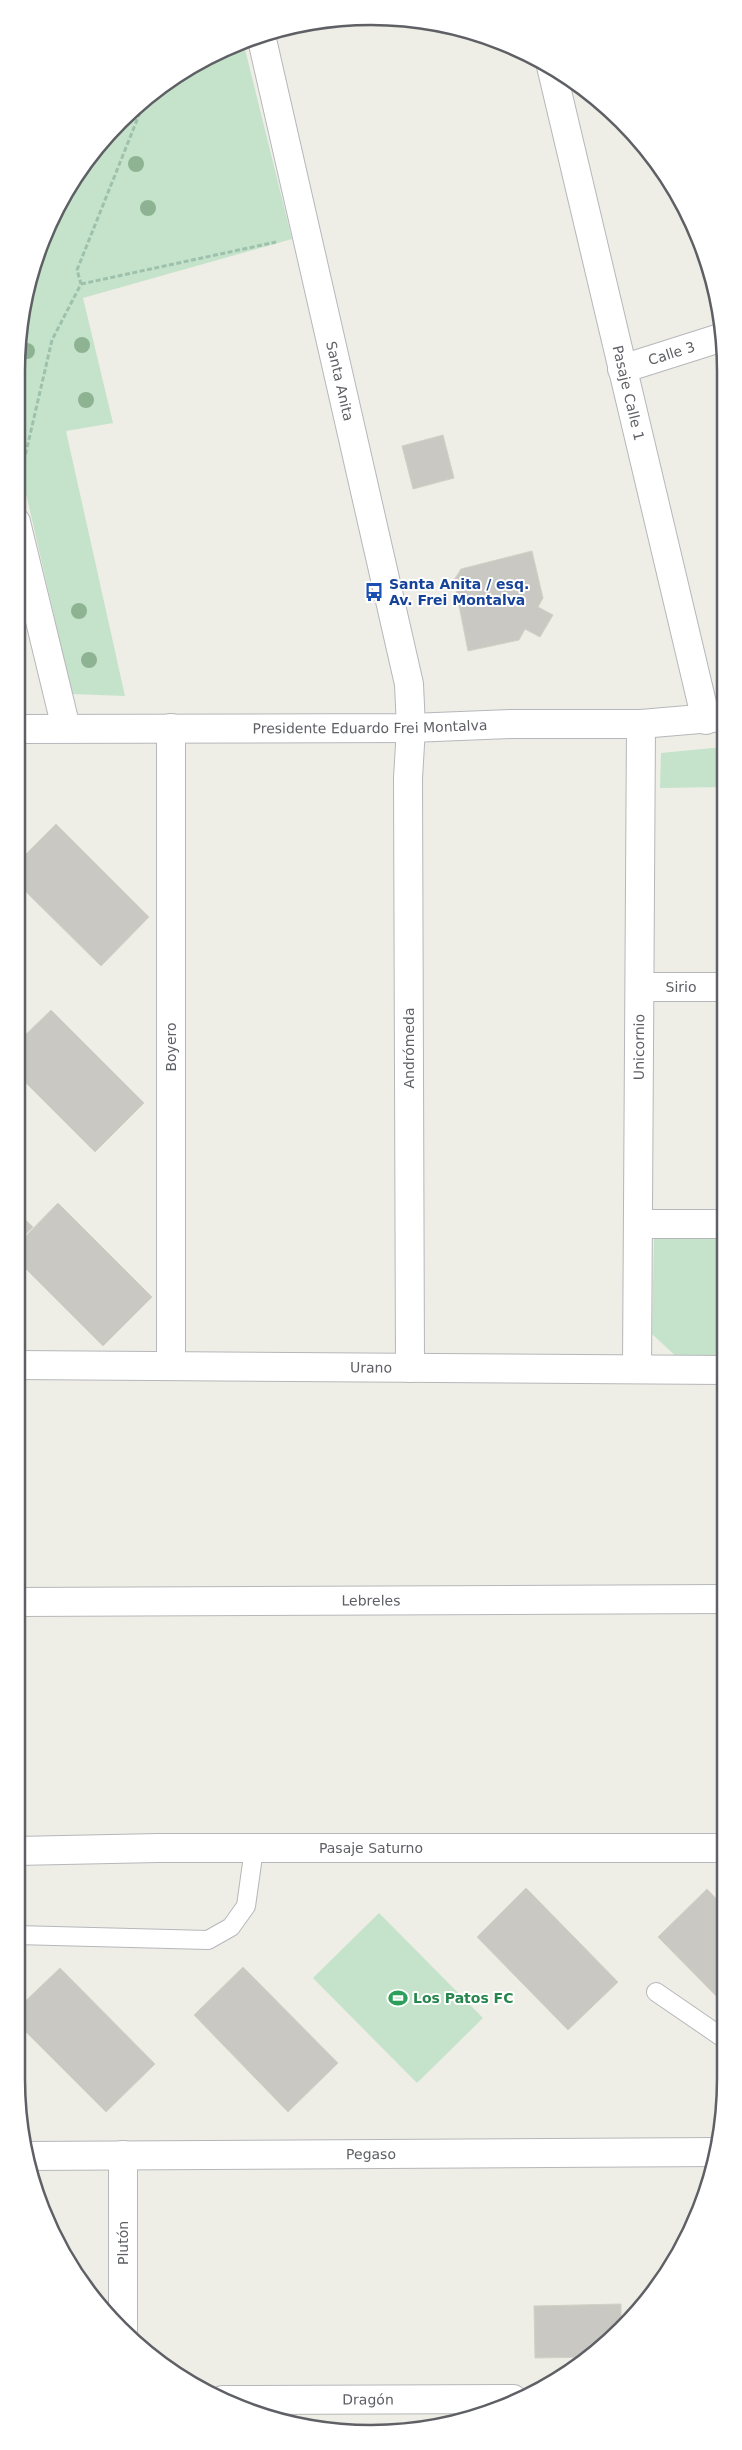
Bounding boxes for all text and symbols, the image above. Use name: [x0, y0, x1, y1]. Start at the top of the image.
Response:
street label: Calle 3: [646, 338, 697, 368]
street label: Santa Anita: [323, 340, 357, 423]
street label: Pasaje Calle 1: [609, 344, 648, 442]
place label: Santa Anita / esq. Av. Frei Montalva: [389, 576, 529, 608]
bus stop icon: Santa Anita / esq. Av. Frei Montalva: [363, 581, 385, 603]
street label: Presidente Eduardo Frei Montalva: [252, 717, 488, 736]
street label: Sirio: [665, 979, 697, 995]
street label: Andrómeda: [401, 1007, 417, 1089]
street label: Unicornio: [631, 1014, 647, 1080]
street label: Boyero: [163, 1022, 179, 1072]
street label: Urano: [350, 1359, 392, 1376]
street label: Lebreles: [341, 1592, 401, 1609]
street label: Pasaje Saturno: [319, 1840, 423, 1856]
sports icon: Los Patos FC: [387, 1987, 409, 2009]
place label: Los Patos FC: [413, 1990, 513, 2006]
street label: Pegaso: [346, 2146, 396, 2162]
street label: Plutón: [115, 2221, 131, 2265]
street label: Dragón: [342, 2391, 394, 2408]

